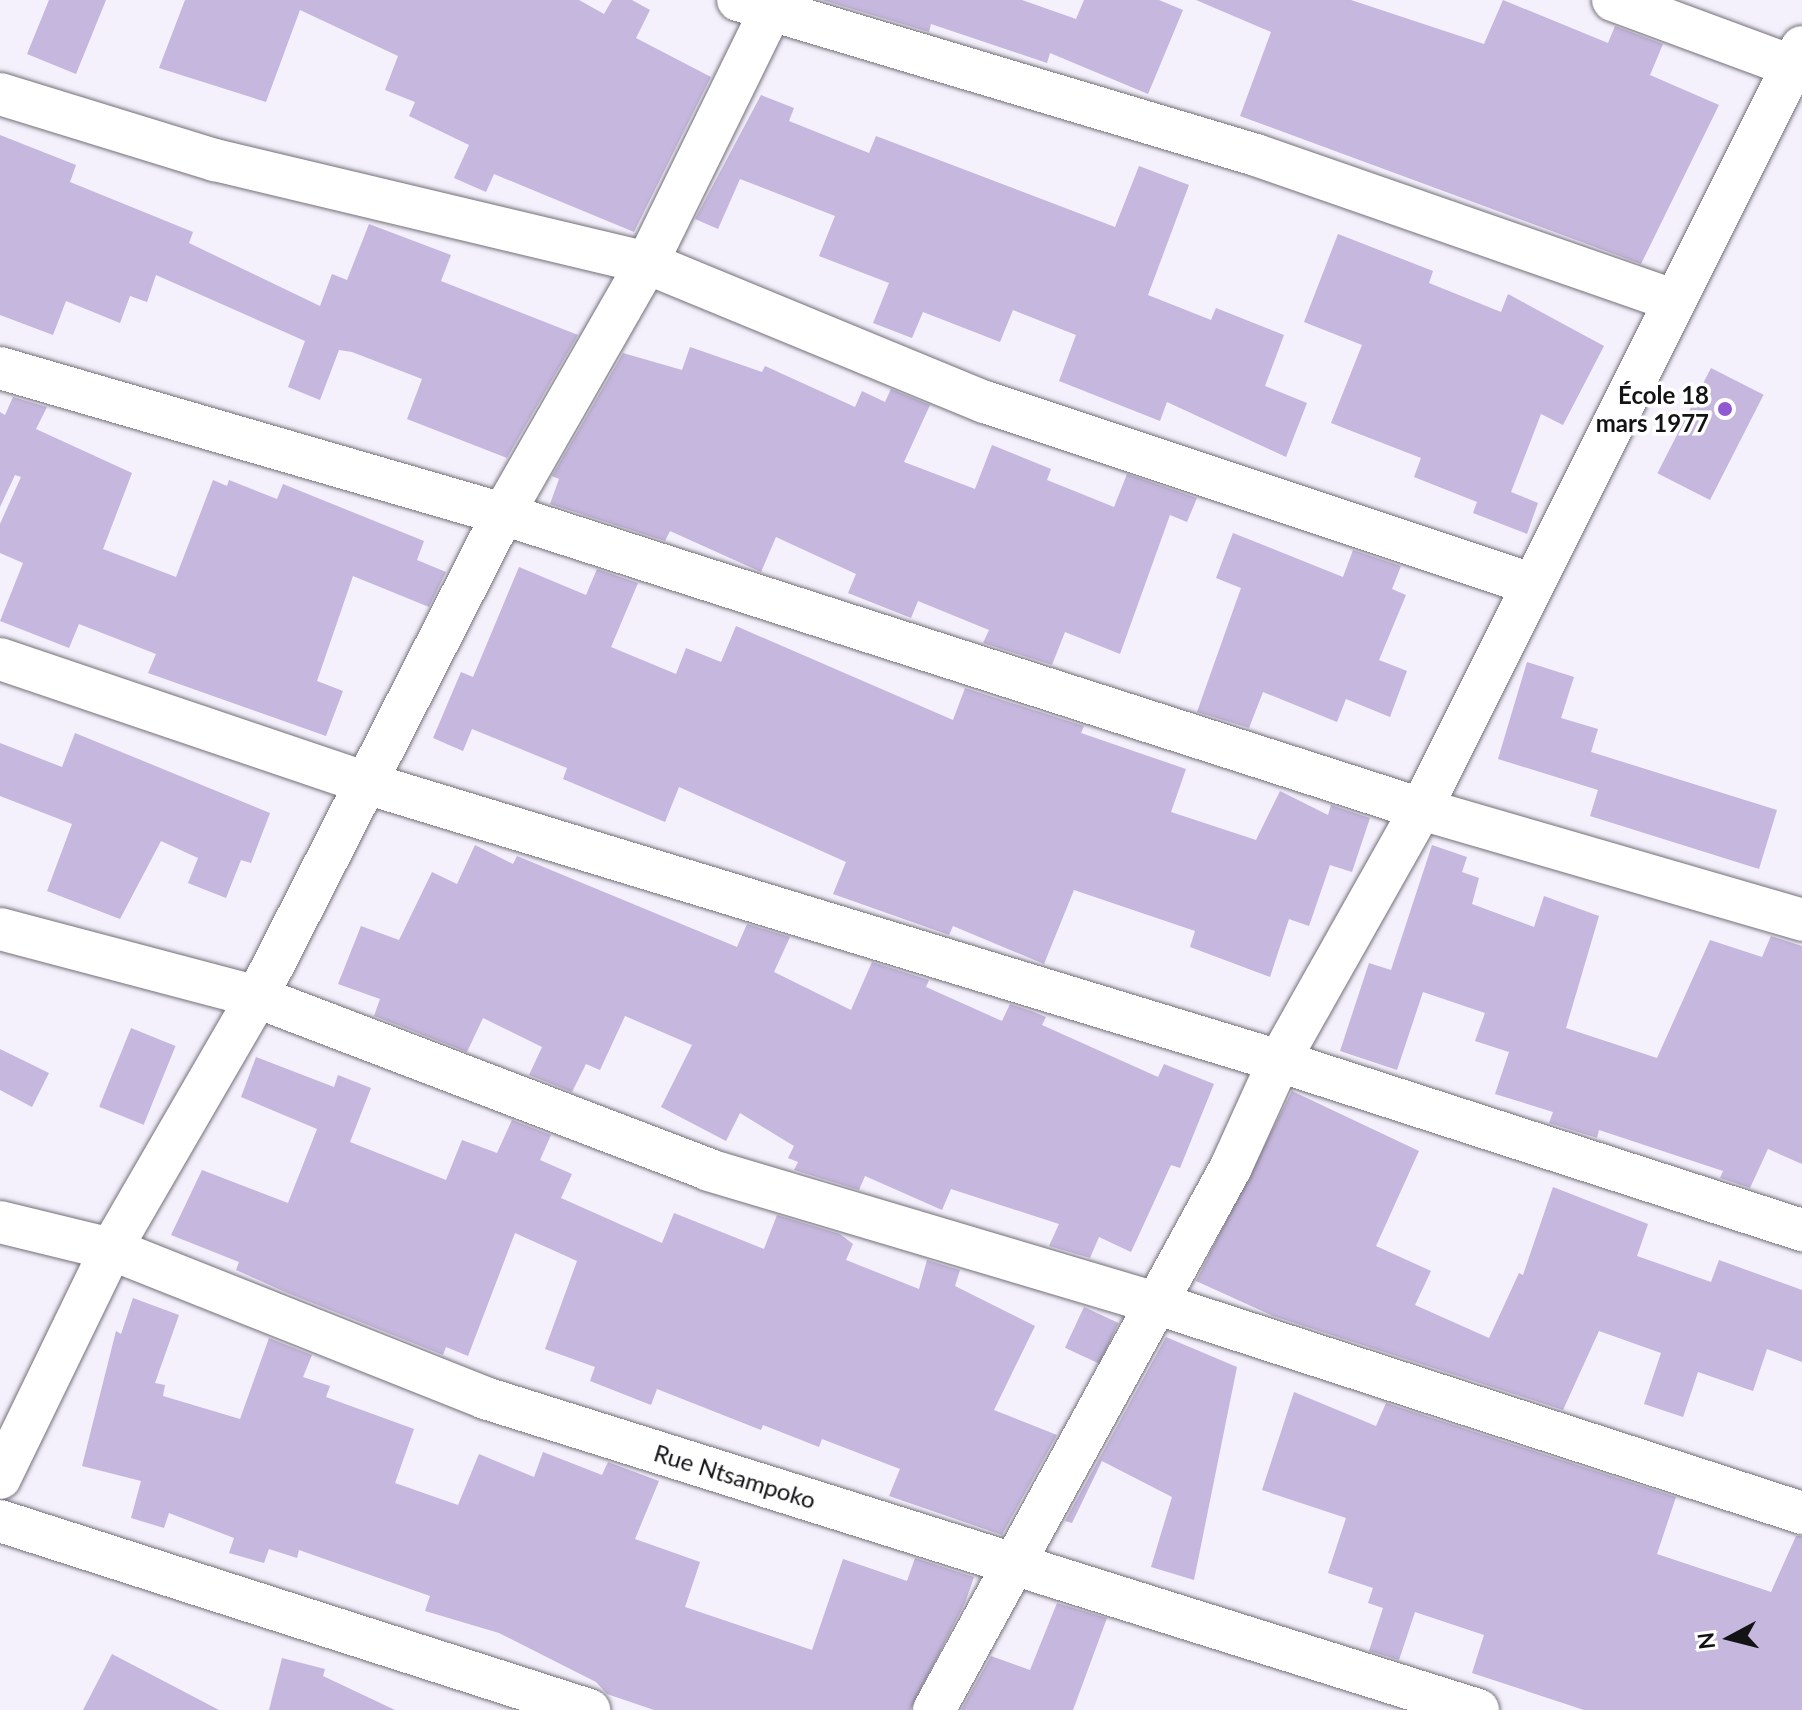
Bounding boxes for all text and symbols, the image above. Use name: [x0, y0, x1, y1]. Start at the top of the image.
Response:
place label: École 18 mars 1977: [1596, 381, 1709, 437]
marker: École 18 mars 1977: [1716, 400, 1734, 418]
street label: Rue Ntsampoko: [651, 1438, 819, 1514]
north arrow: [1690, 1598, 1770, 1678]
text: N: [1691, 1631, 1720, 1651]

